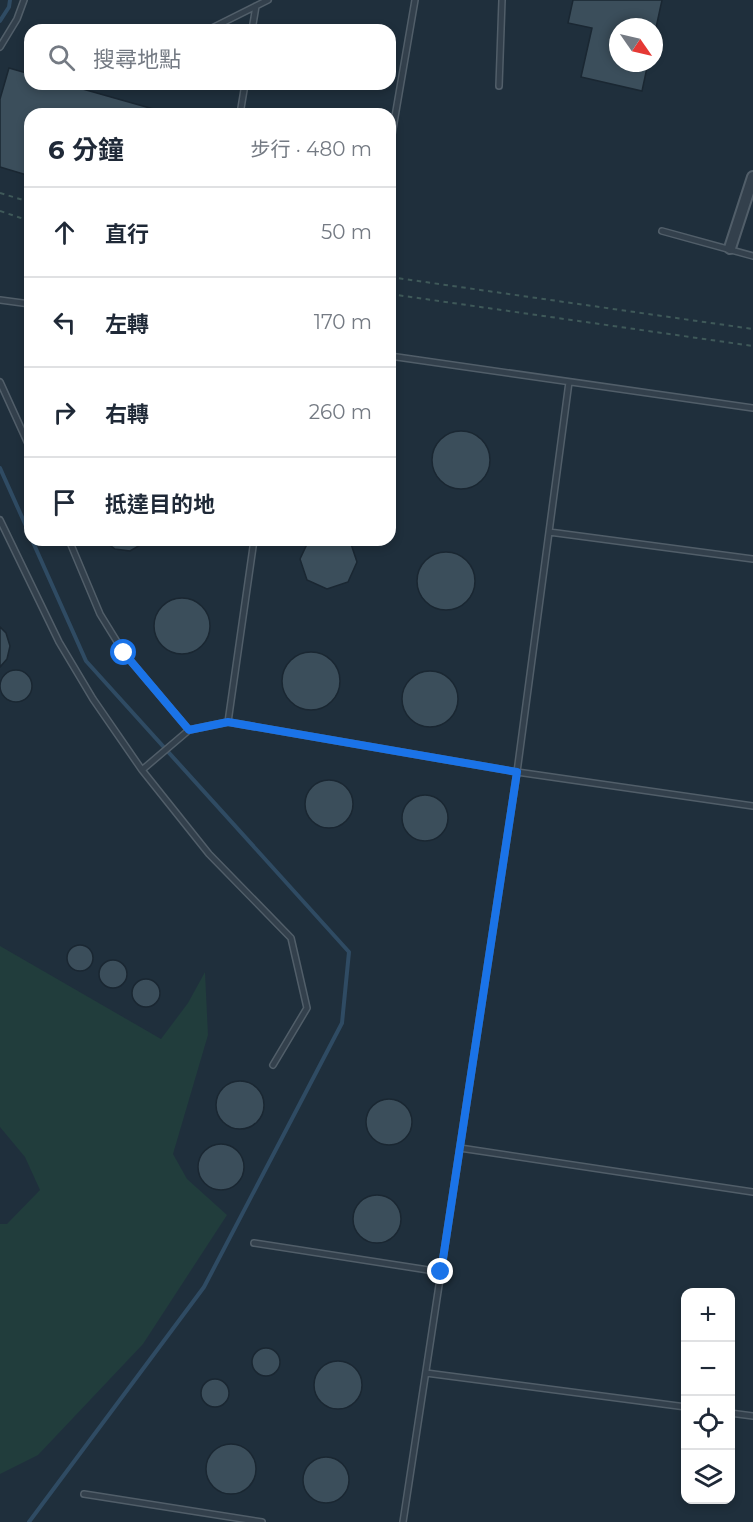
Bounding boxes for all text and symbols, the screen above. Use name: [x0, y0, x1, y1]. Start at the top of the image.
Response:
north arrow: [609, 18, 663, 72]
search box: [24, 24, 396, 90]
icon: search: [45, 41, 78, 74]
text: 搜尋地點: [93, 46, 181, 73]
text: 6 分鐘: [48, 134, 124, 166]
text: 步行 · 480 m: [251, 137, 372, 161]
icon: ahead: [48, 216, 81, 249]
text: 50 m: [321, 220, 372, 244]
text: 直行: [105, 221, 149, 248]
icon: left: [48, 306, 81, 339]
text: 170 m: [314, 310, 372, 334]
text: 左轉: [105, 311, 149, 338]
icon: right: [48, 396, 81, 429]
text: 260 m: [309, 400, 372, 424]
text: 右轉: [105, 401, 149, 428]
icon: arrive: [48, 486, 81, 519]
text: 抵達目的地: [105, 491, 215, 518]
route start: [110, 639, 136, 665]
route end: [427, 1258, 453, 1284]
map controls: [681, 1288, 735, 1504]
button: +: [681, 1288, 735, 1342]
button: −: [681, 1342, 735, 1396]
button: locate: [681, 1396, 735, 1450]
button: layers: [681, 1450, 735, 1504]

